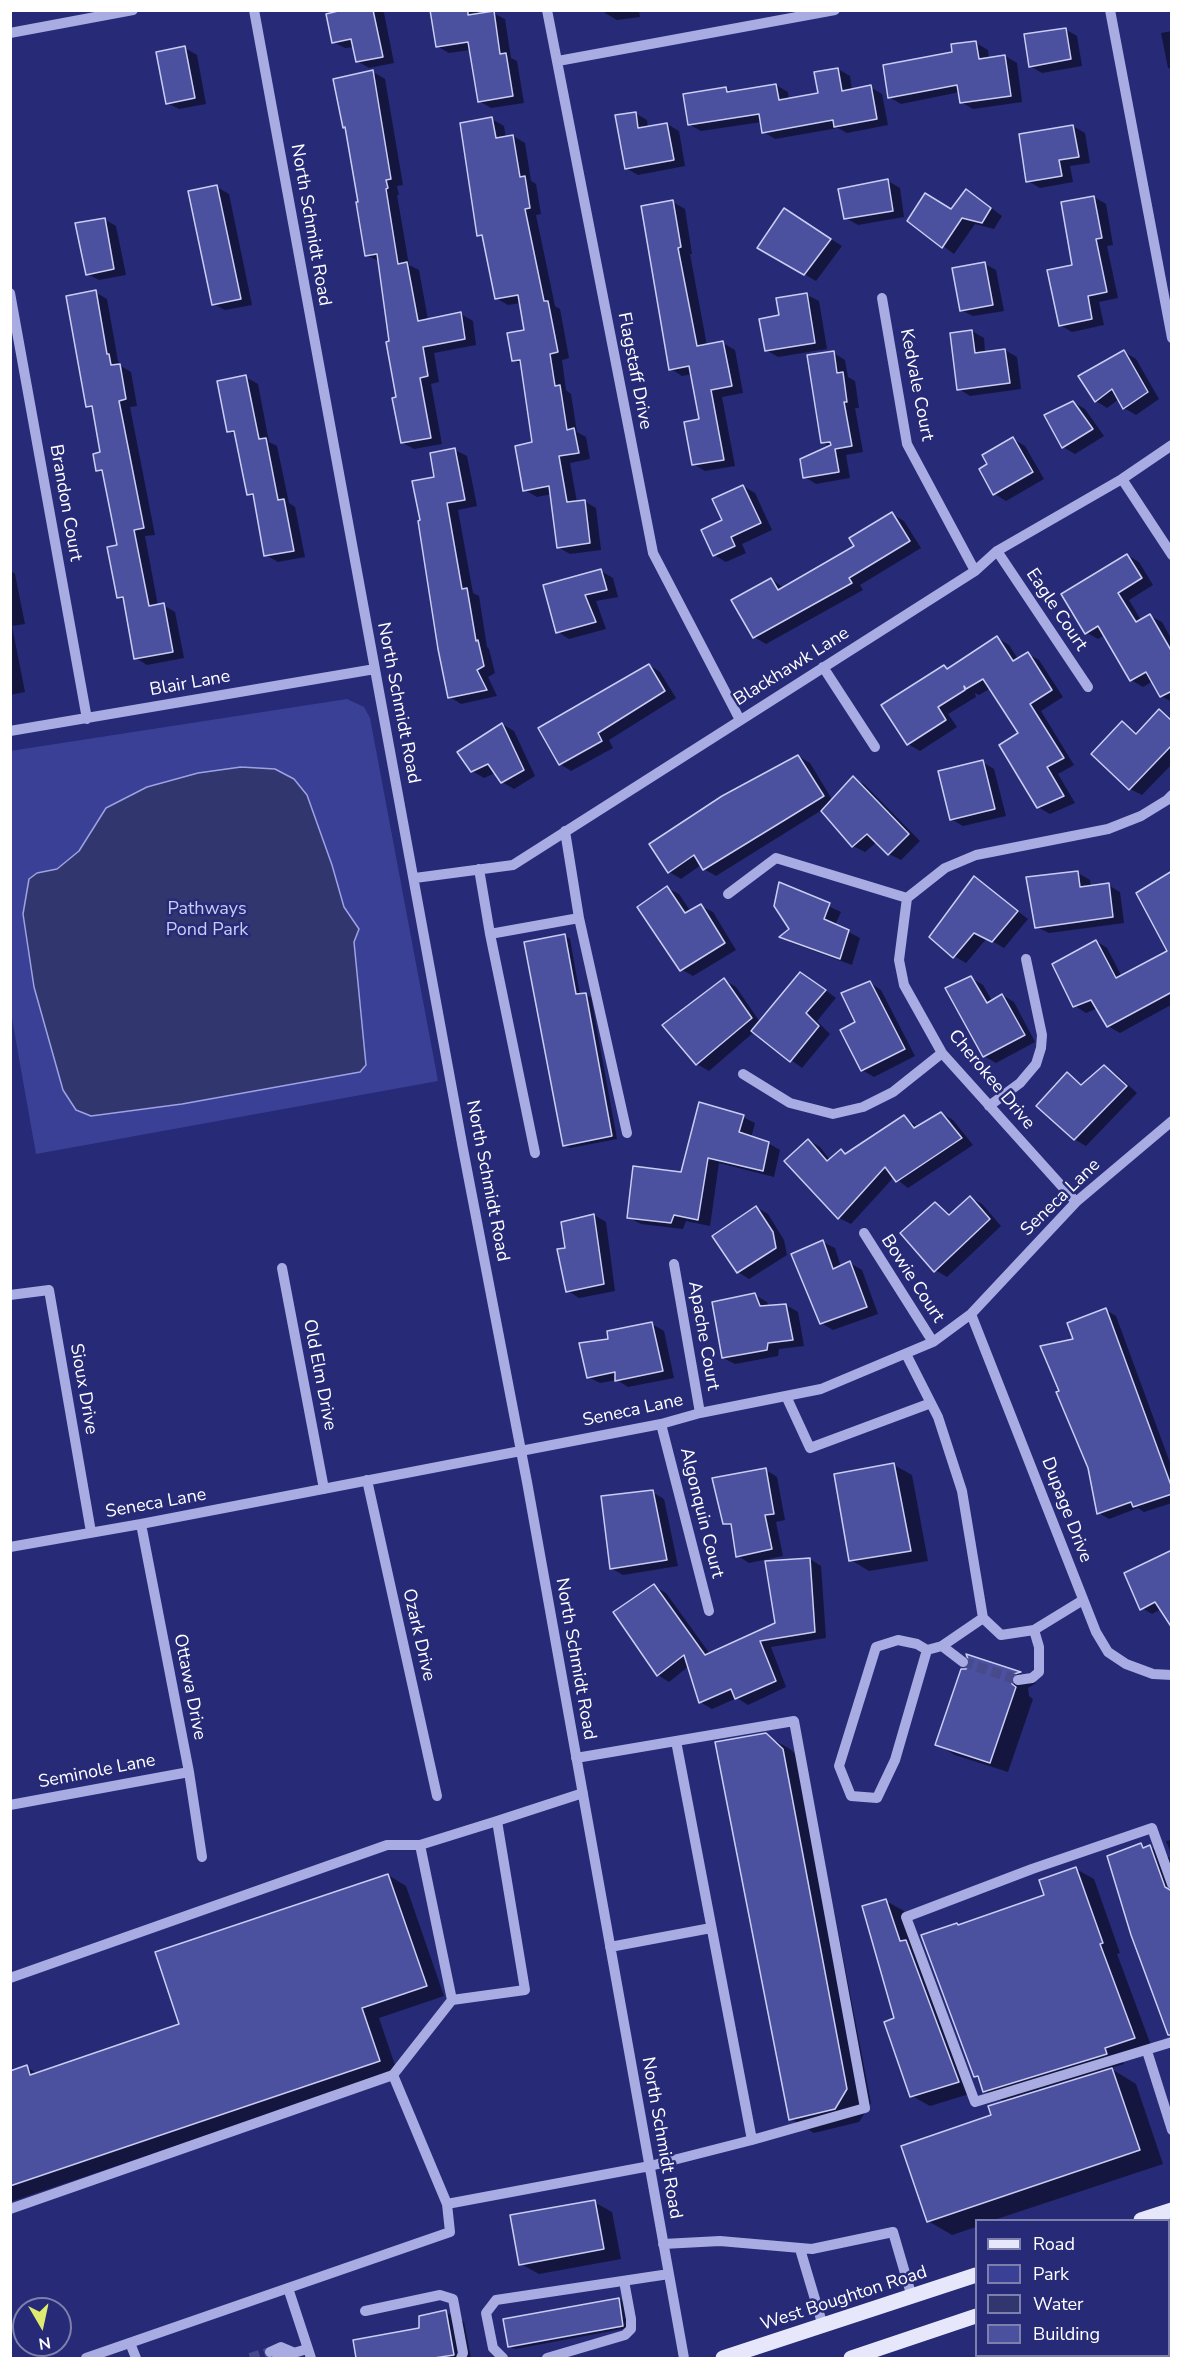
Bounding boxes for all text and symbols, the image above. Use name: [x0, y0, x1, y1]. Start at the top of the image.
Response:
street label: North Schmidt Road: [285, 142, 335, 308]
street label: Flagstaff Drive: [612, 311, 656, 431]
street label: Kedvale Court: [895, 327, 937, 443]
street label: Brandon Court: [44, 443, 86, 563]
street label: Eagle Court: [1021, 565, 1091, 655]
street label: North Schmidt Road: [372, 620, 424, 786]
street label: Blackhawk Lane: [730, 623, 854, 711]
street label: Blair Lane: [148, 666, 232, 702]
park label: Pathways Pond Park: [166, 899, 248, 942]
street label: Cherokee Drive: [943, 1026, 1039, 1134]
street label: North Schmidt Road: [461, 1098, 513, 1264]
street label: Seneca Lane: [1017, 1155, 1105, 1241]
street label: Bowie Court: [876, 1231, 948, 1327]
street label: Apache Court: [683, 1280, 723, 1392]
street label: Old Elm Drive: [298, 1318, 340, 1432]
street label: Sioux Drive: [64, 1342, 102, 1436]
street label: Seneca Lane: [581, 1390, 685, 1432]
street label: Algonquin Court: [674, 1446, 728, 1580]
street label: Dupage Drive: [1036, 1454, 1096, 1566]
street label: Seneca Lane: [104, 1485, 208, 1523]
street label: North Schmidt Road: [550, 1576, 600, 1742]
street label: Ozark Drive: [397, 1587, 439, 1683]
street label: Ottawa Drive: [168, 1632, 210, 1742]
street label: Seminole Lane: [37, 1750, 157, 1794]
street label: North Schmidt Road: [636, 2055, 686, 2221]
legend: [975, 2219, 1170, 2357]
text: Road: [1033, 2232, 1075, 2256]
street label: West Boughton Road: [758, 2262, 930, 2336]
text: Park: [1033, 2262, 1069, 2286]
text: Water: [1033, 2292, 1084, 2316]
north arrow: [12, 2297, 72, 2357]
text: Building: [1033, 2322, 1100, 2346]
text: N: [37, 2331, 52, 2355]

